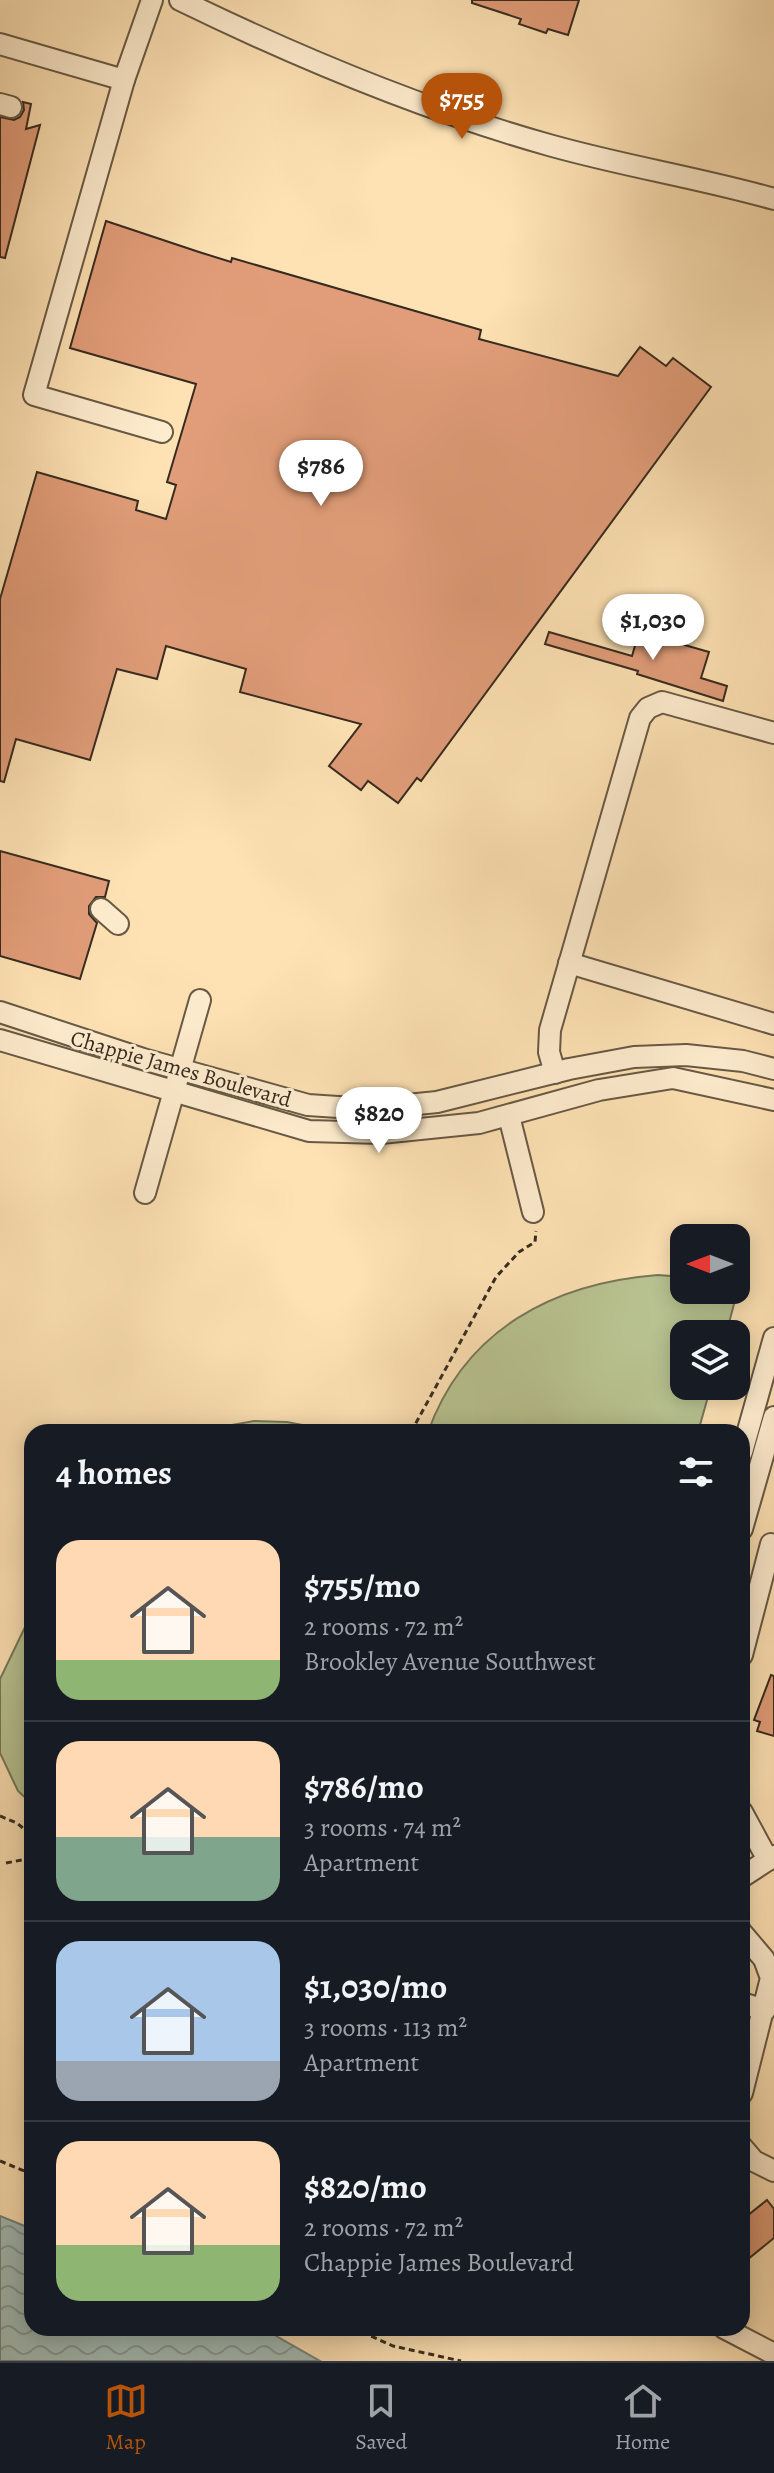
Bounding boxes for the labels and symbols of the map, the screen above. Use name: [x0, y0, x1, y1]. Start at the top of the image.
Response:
pin: $755: [415, 73, 509, 141]
pin: $786: [274, 440, 368, 508]
pin: $1,030: [588, 594, 718, 662]
street label: Chappie James Boulevard: [67, 1023, 295, 1115]
pin: $820: [332, 1087, 426, 1155]
north arrow: [670, 1224, 750, 1304]

